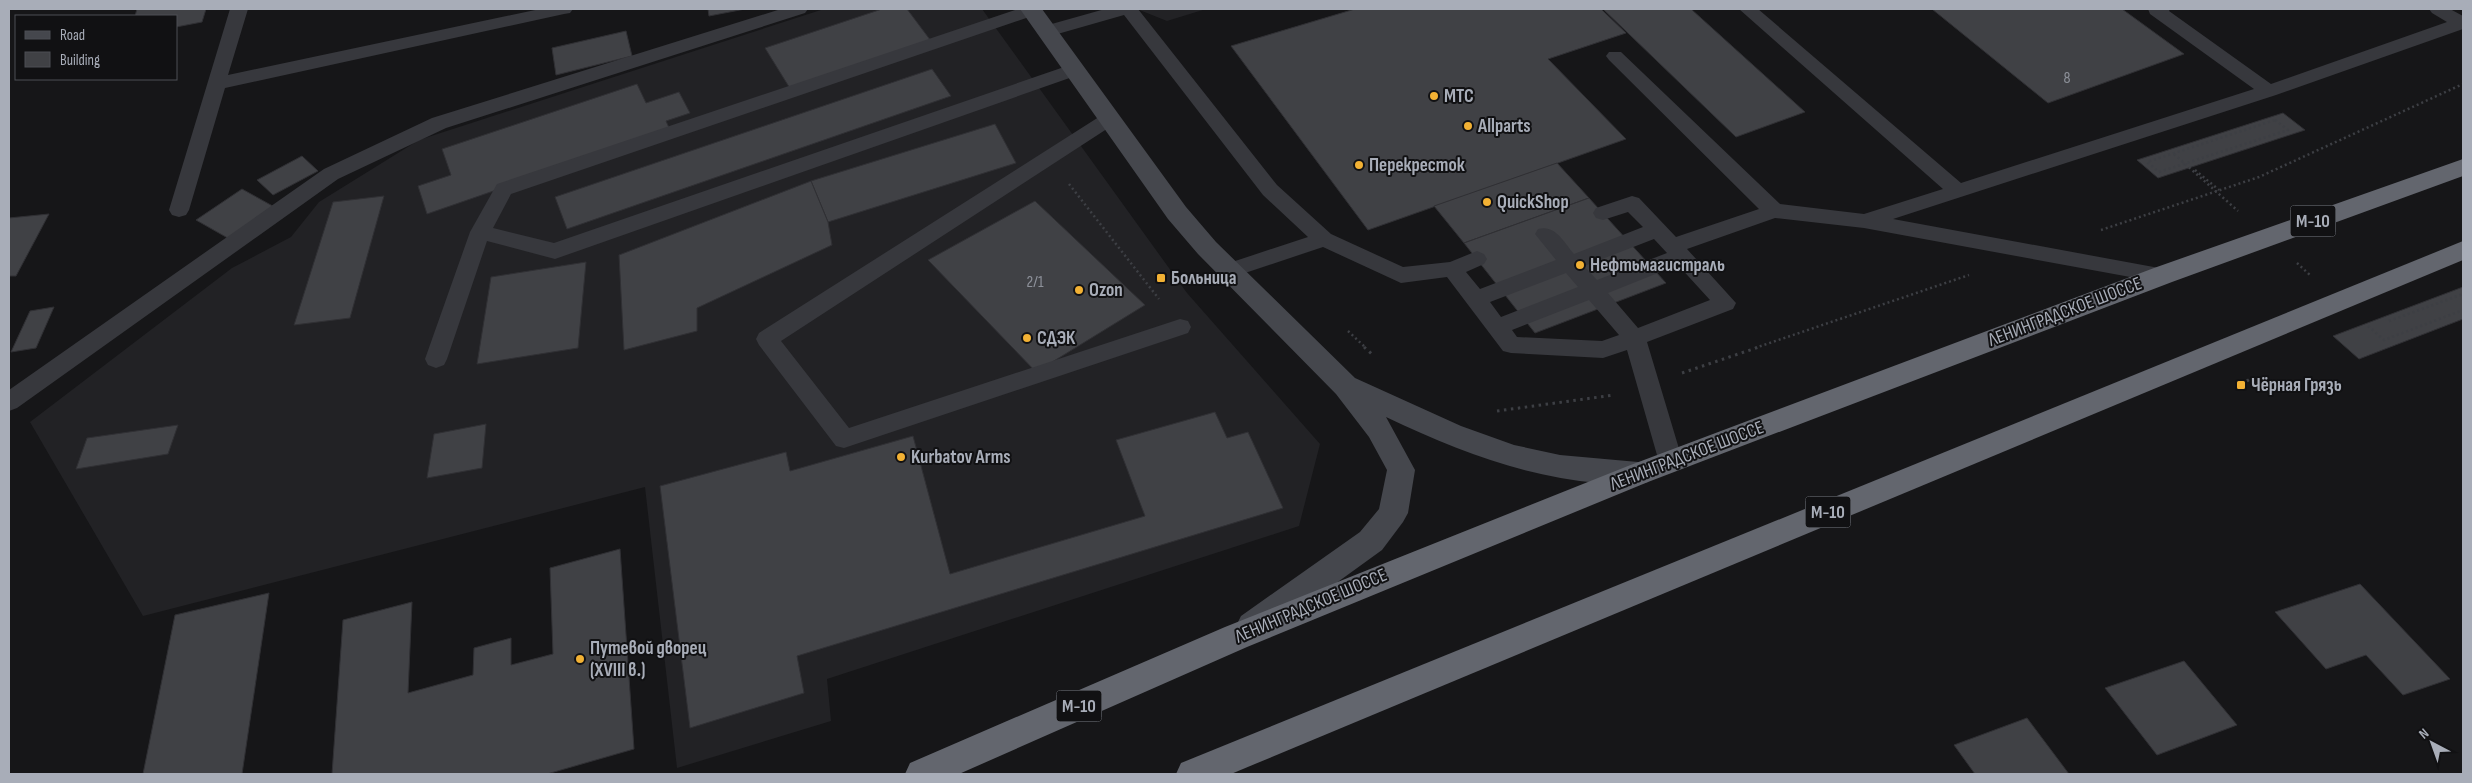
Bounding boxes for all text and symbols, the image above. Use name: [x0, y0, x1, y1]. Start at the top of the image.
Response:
legend: [15, 15, 178, 80]
text: Road: [60, 26, 85, 45]
text: Building: [60, 51, 100, 70]
house number: 8: [2063, 69, 2071, 88]
place label: МТС: [1444, 85, 1474, 108]
marker: МТС: [1428, 90, 1440, 102]
place label: Allparts: [1477, 115, 1531, 138]
marker: Allparts: [1462, 120, 1474, 132]
place label: Перекресток: [1369, 154, 1465, 177]
marker: Перекресток: [1353, 159, 1365, 171]
place label: QuickShop: [1497, 191, 1569, 214]
marker: QuickShop: [1481, 196, 1493, 208]
road number: М-10: [2290, 206, 2336, 237]
place label: Нефтьмагистраль: [1590, 254, 1725, 277]
marker: Нефтьмагистраль: [1574, 259, 1586, 271]
place label: Больница: [1171, 267, 1237, 290]
marker: Больница: [1155, 272, 1167, 284]
street label: ЛЕНИНГРАДСКОЕ ШОССЕ: [1984, 272, 2145, 352]
house number: 2/1: [1026, 273, 1044, 292]
place label: Ozon: [1089, 279, 1123, 302]
marker: Ozon: [1073, 284, 1085, 296]
place label: СДЭК: [1037, 327, 1076, 350]
marker: СДЭК: [1021, 332, 1033, 344]
place label: Чёрная Грязь: [2251, 374, 2342, 397]
marker: Чёрная Грязь: [2235, 379, 2247, 391]
street label: ЛЕНИНГРАДСКОЕ ШОССЕ: [1606, 416, 1767, 496]
place label: Kurbatov Arms: [911, 446, 1011, 469]
marker: Kurbatov Arms: [895, 451, 907, 463]
road number: М-10: [1806, 497, 1850, 528]
street label: ЛЕНИНГРАДСКОЕ ШОССЕ: [1231, 564, 1391, 649]
place label: Путевой дворец (XVIII в.): [590, 637, 707, 682]
marker: Путевой дворец (XVIII в.): [574, 653, 586, 665]
road number: М-10: [1056, 690, 1102, 721]
north arrow: [2407, 718, 2457, 768]
text: N: [2415, 725, 2432, 742]

